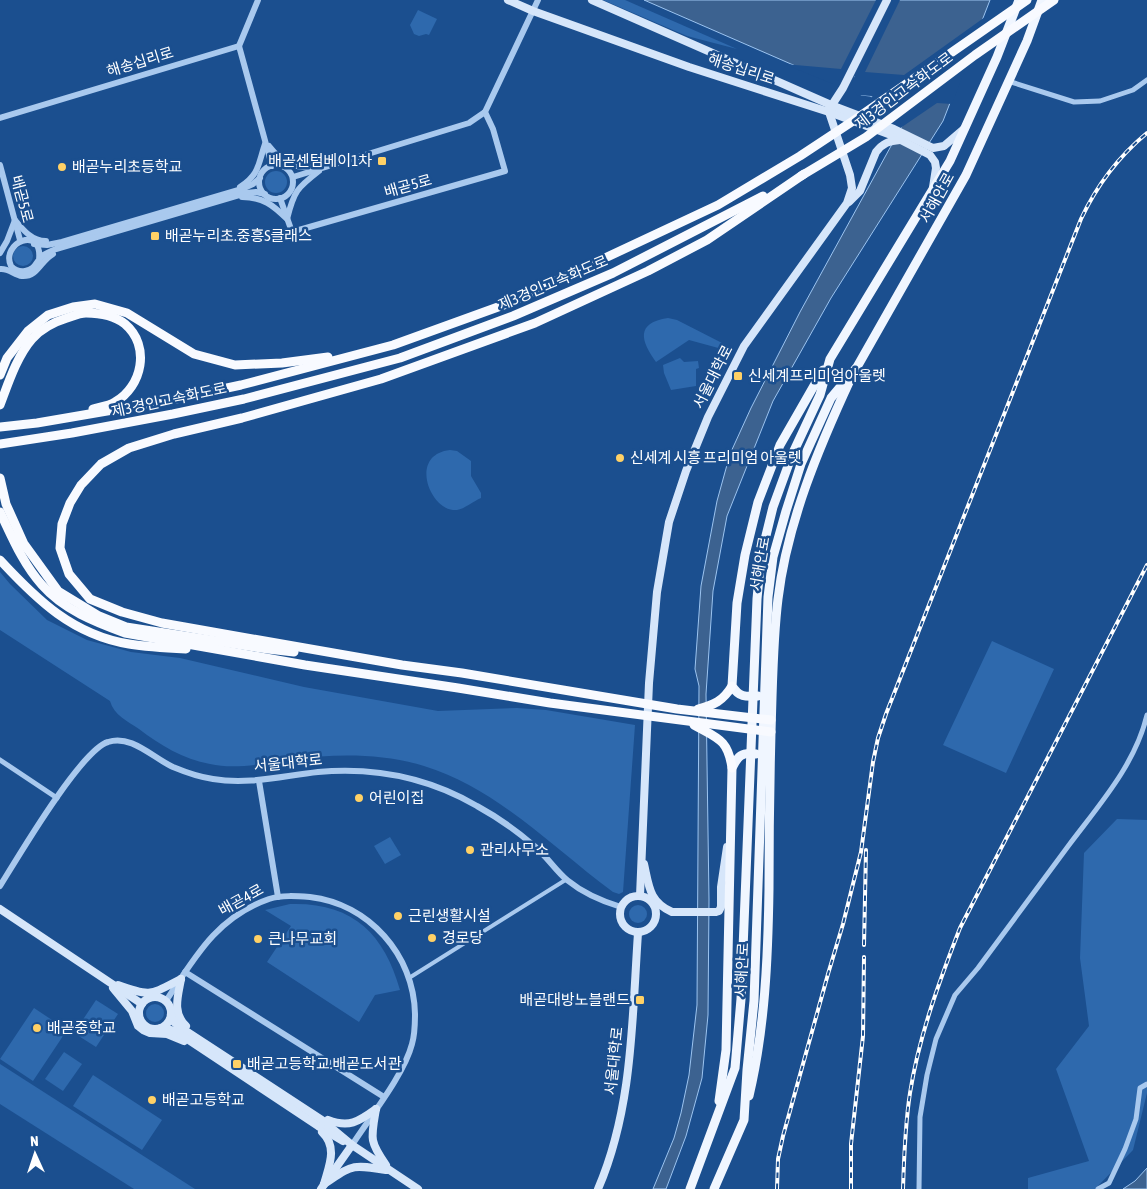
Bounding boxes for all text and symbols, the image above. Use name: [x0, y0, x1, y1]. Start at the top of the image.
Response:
street label: 해송십리로: [104, 43, 175, 80]
street label: 제3경인고속화도로: [852, 48, 956, 133]
street label: 해송십리로: [706, 50, 777, 87]
place label: 배곧센텀베이1차: [268, 152, 372, 169]
marker: 배곧센텀베이1차: [376, 155, 388, 167]
place label: 배곧누리초등학교: [72, 158, 182, 175]
marker: 배곧누리초등학교: [56, 161, 68, 173]
street label: 서해안로: [916, 169, 957, 226]
street label: 배곧5로: [382, 171, 433, 200]
street label: 배곧5로: [8, 173, 37, 224]
place label: 배곧누리초.중흥S클래스: [165, 227, 312, 244]
marker: 배곧누리초.중흥S클래스: [149, 230, 161, 242]
street label: 제3경인고속화도로: [495, 252, 610, 313]
street label: 서울대학로: [689, 342, 736, 411]
place label: 신세계프리미엄아울렛: [748, 367, 886, 384]
marker: 신세계프리미엄아울렛: [732, 370, 744, 382]
street label: 제3경인고속화도로: [110, 379, 228, 420]
place label: 신세계 시흥 프리미엄 아울렛: [630, 449, 802, 466]
marker: 신세계 시흥 프리미엄 아울렛: [614, 452, 626, 464]
street label: 서해안로: [746, 535, 773, 593]
street label: 서울대학로: [253, 750, 323, 775]
place label: 어린이집: [369, 789, 424, 806]
marker: 어린이집: [353, 792, 365, 804]
place label: 관리사무소: [480, 841, 549, 858]
marker: 관리사무소: [464, 844, 476, 856]
street label: 배곧4로: [215, 880, 266, 919]
place label: 근린생활시설: [408, 907, 491, 924]
marker: 근린생활시설: [392, 910, 404, 922]
place label: 경로당: [442, 929, 484, 946]
place label: 큰나무교회: [268, 930, 337, 947]
marker: 경로당: [426, 932, 438, 944]
marker: 큰나무교회: [252, 933, 264, 945]
street label: 서해안로: [732, 942, 751, 998]
place label: 배곧대방노블랜드: [520, 991, 630, 1008]
marker: 배곧대방노블랜드: [634, 994, 646, 1006]
place label: 배곧중학교: [47, 1019, 116, 1036]
marker: 배곧중학교: [31, 1022, 43, 1034]
street label: 서울대학로: [601, 1026, 626, 1096]
place label: 배곧고등학교.배곧도서관: [247, 1055, 402, 1072]
marker: 배곧고등학교.배곧도서관: [231, 1058, 243, 1070]
place label: 배곧고등학교: [162, 1091, 245, 1108]
marker: 배곧고등학교: [146, 1094, 158, 1106]
north arrow: [10, 1129, 60, 1179]
text: N: [30, 1133, 39, 1149]

